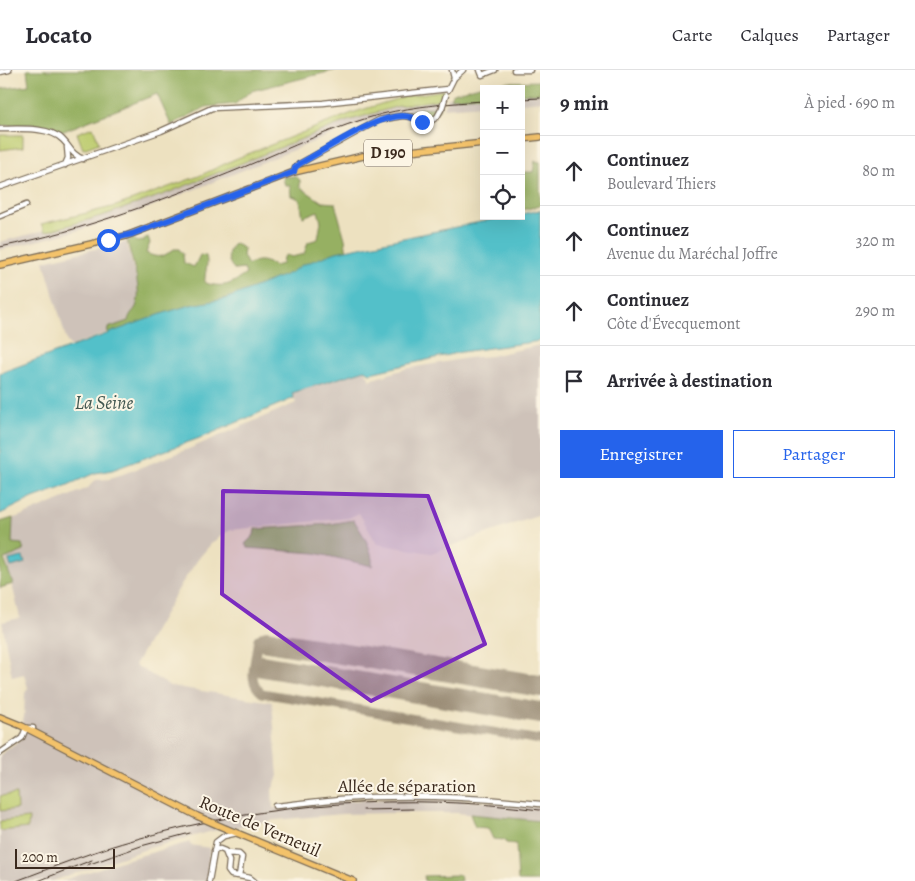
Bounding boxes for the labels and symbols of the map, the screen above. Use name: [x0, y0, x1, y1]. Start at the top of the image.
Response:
route end: [411, 111, 434, 134]
road number: D 190: [364, 140, 412, 166]
route start: [97, 229, 120, 252]
water label: La Seine: [75, 390, 133, 416]
street label: Allée de séparation: [337, 774, 476, 798]
street label: Route de Verneuil: [196, 790, 325, 863]
scale bar: [15, 846, 115, 869]

